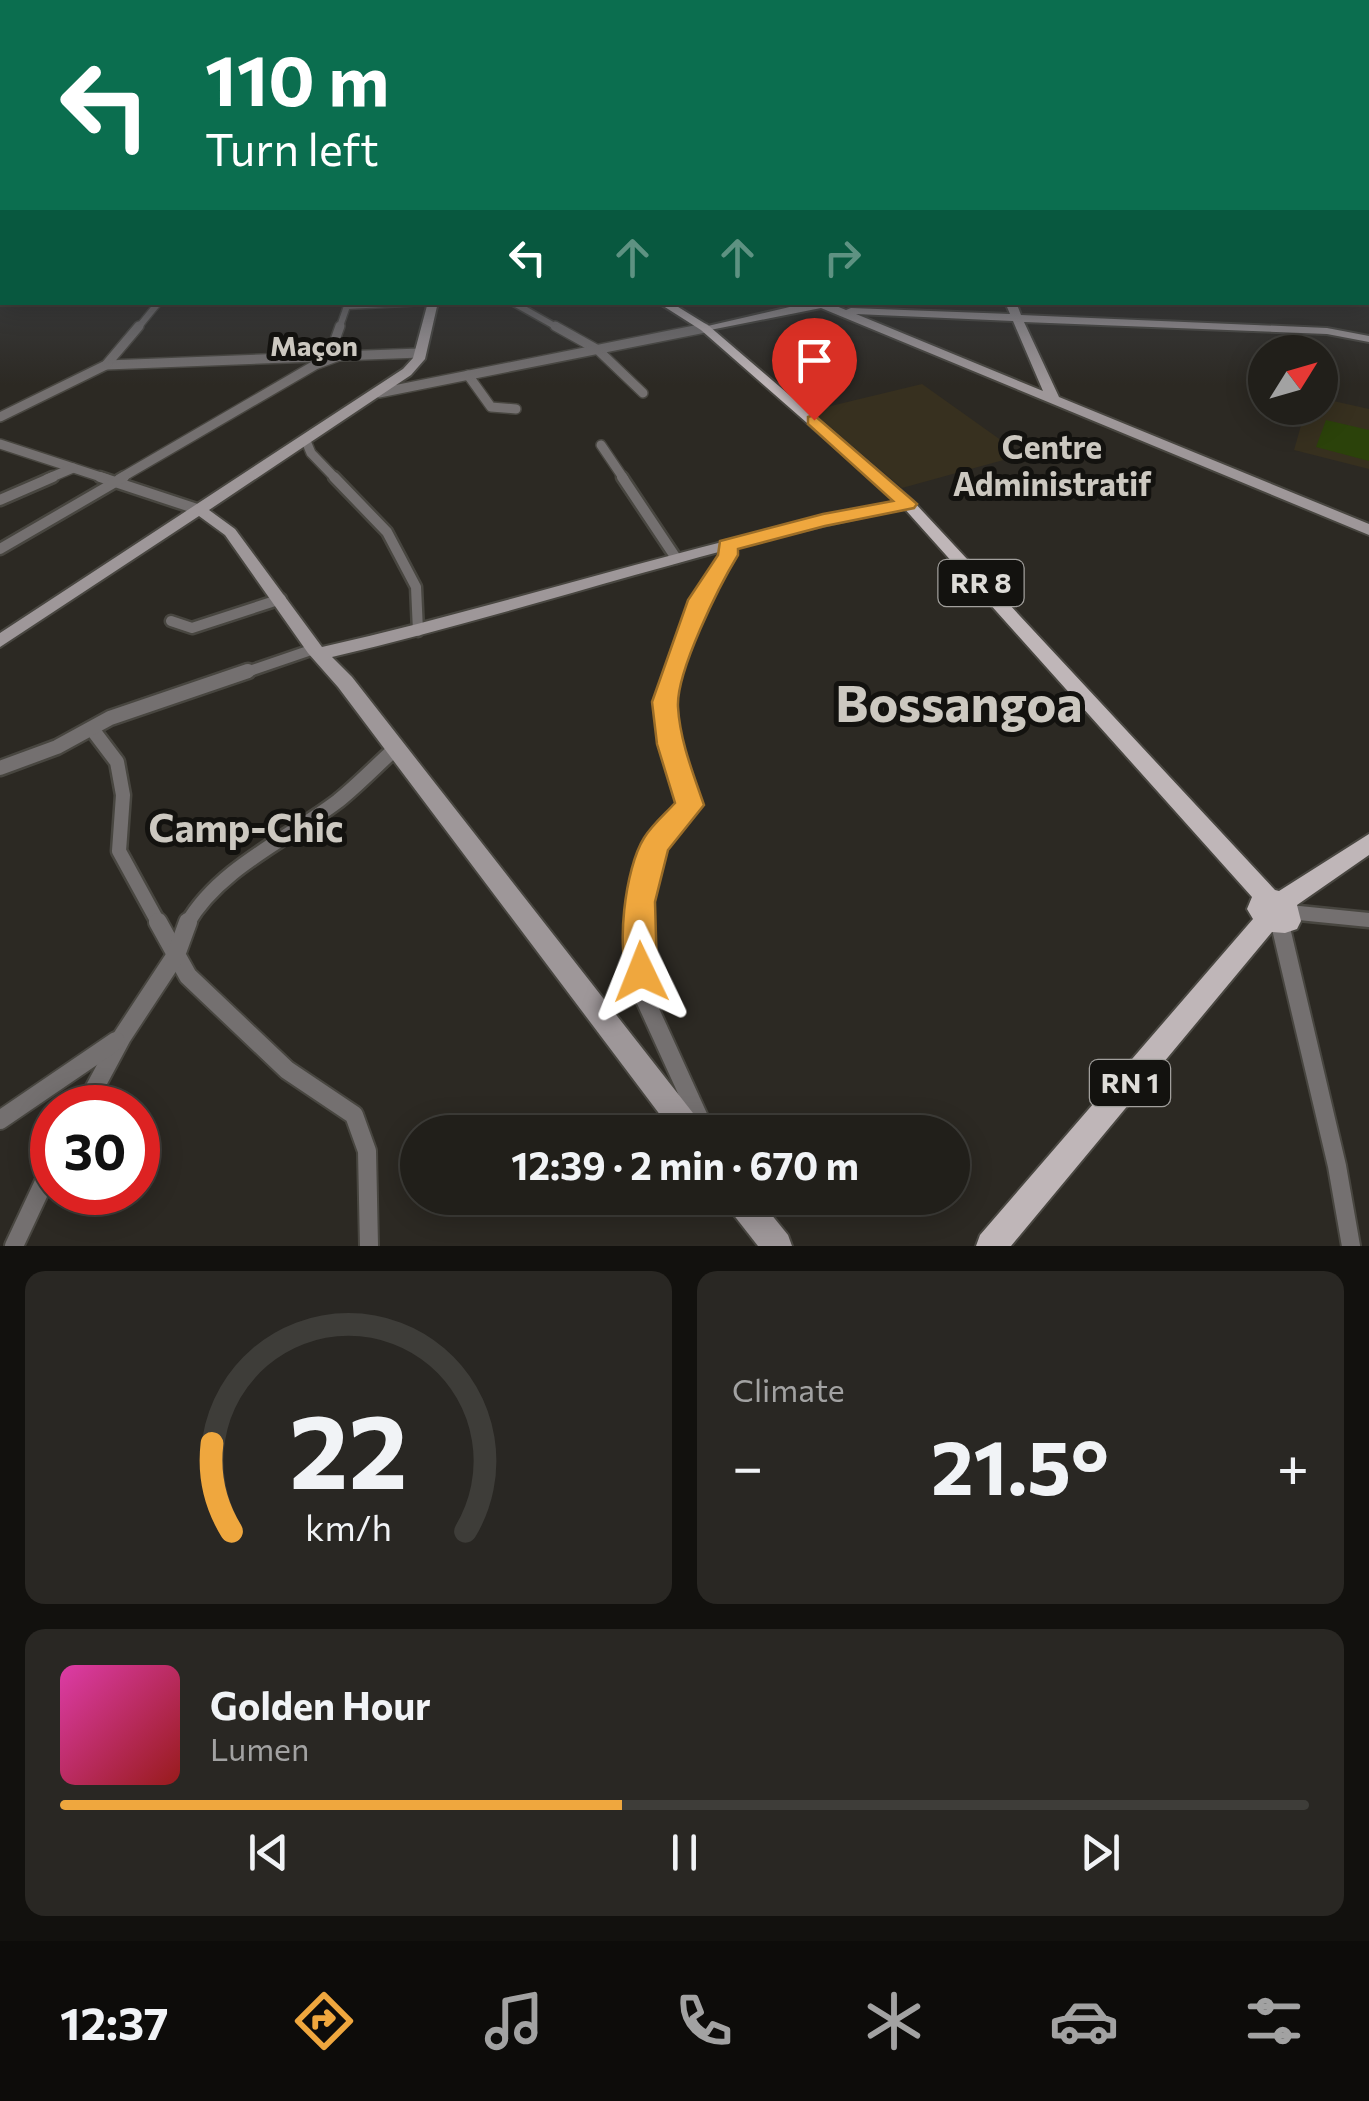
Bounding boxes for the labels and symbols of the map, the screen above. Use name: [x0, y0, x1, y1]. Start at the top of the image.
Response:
pin: [772, 318, 857, 421]
district label: Maçon: [270, 328, 358, 362]
north arrow: [1248, 335, 1338, 425]
district label: Centre Administratif: [953, 426, 1152, 503]
road number: RR 8: [938, 560, 1024, 606]
district label: Bossangoa: [835, 671, 1083, 732]
district label: Camp-Chic: [149, 803, 343, 850]
position arrow: [589, 920, 693, 1024]
road number: RN 1: [1090, 1060, 1170, 1106]
speed limit sign: 30: [30, 1085, 160, 1215]

